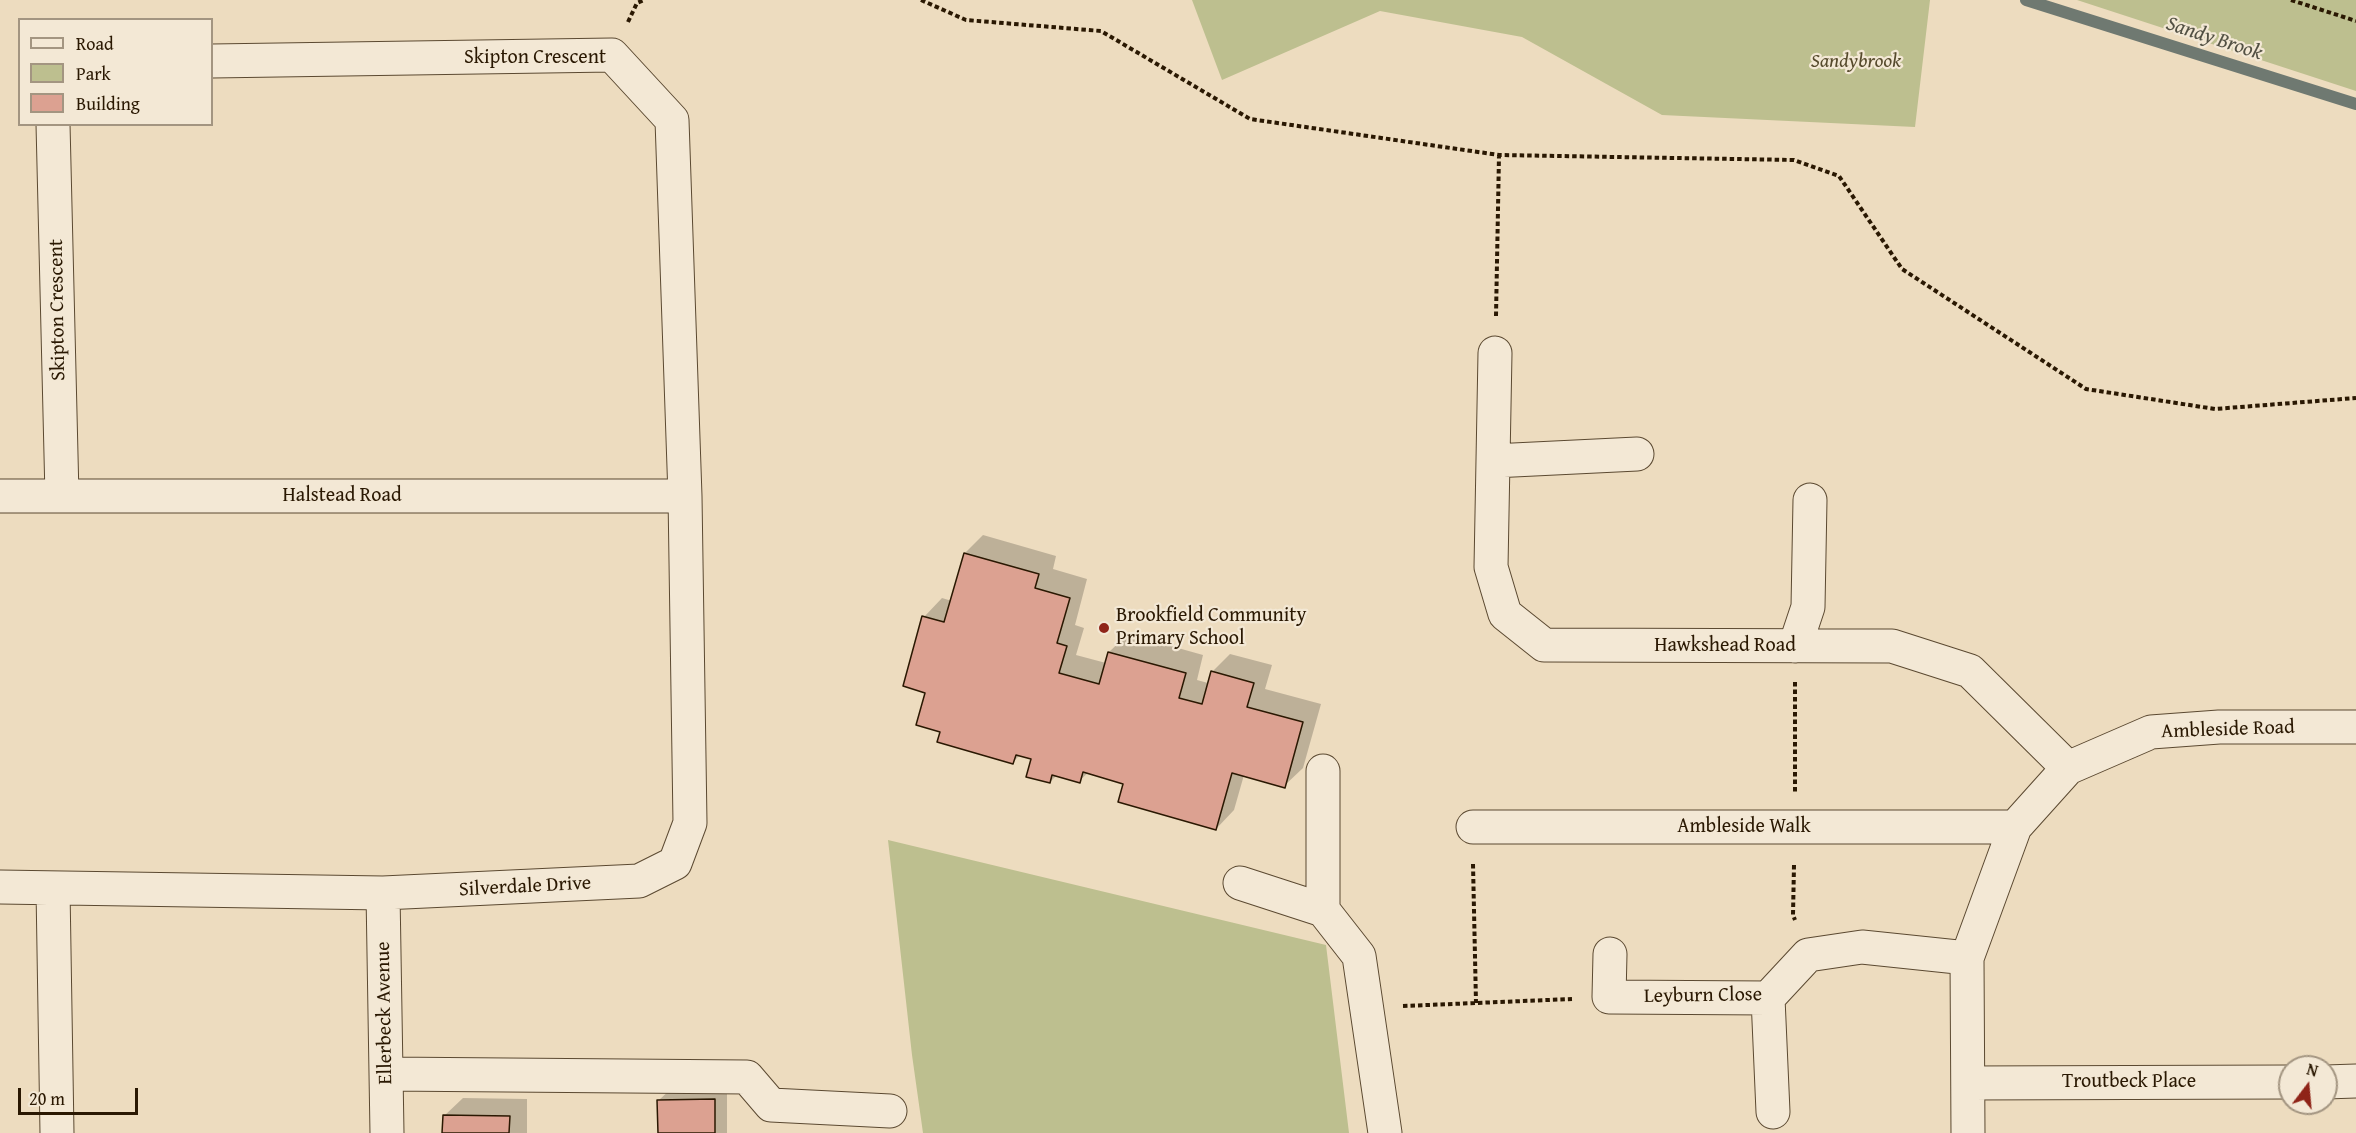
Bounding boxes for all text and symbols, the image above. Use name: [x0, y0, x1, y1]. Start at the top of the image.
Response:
water label: Sandy Brook: [2163, 12, 2265, 66]
legend: [18, 18, 213, 126]
text: Road: [76, 30, 114, 57]
street label: Skipton Crescent: [464, 46, 606, 70]
park label: Sandybrook: [1811, 50, 1901, 74]
text: Park: [76, 60, 111, 87]
text: Building: [76, 90, 140, 117]
street label: Skipton Crescent: [45, 239, 71, 381]
street label: Halstead Road: [282, 484, 402, 508]
place label: Brookfield Community Primary School: [1116, 604, 1306, 651]
marker: Brookfield Community Primary School: [1097, 621, 1111, 635]
street label: Hawkshead Road: [1654, 634, 1796, 658]
street label: Ambleside Road: [2161, 716, 2295, 744]
street label: Ambleside Walk: [1677, 815, 1811, 839]
street label: Silverdale Drive: [458, 872, 592, 902]
street label: Ellerbeck Avenue: [372, 941, 398, 1085]
street label: Leyburn Close: [1644, 983, 1762, 1009]
north arrow: [2278, 1055, 2338, 1115]
text: N: [2304, 1057, 2321, 1083]
street label: Troutbeck Place: [2062, 1070, 2196, 1094]
scale bar: [21, 1076, 141, 1114]
text: 20 m: [29, 1085, 65, 1112]

